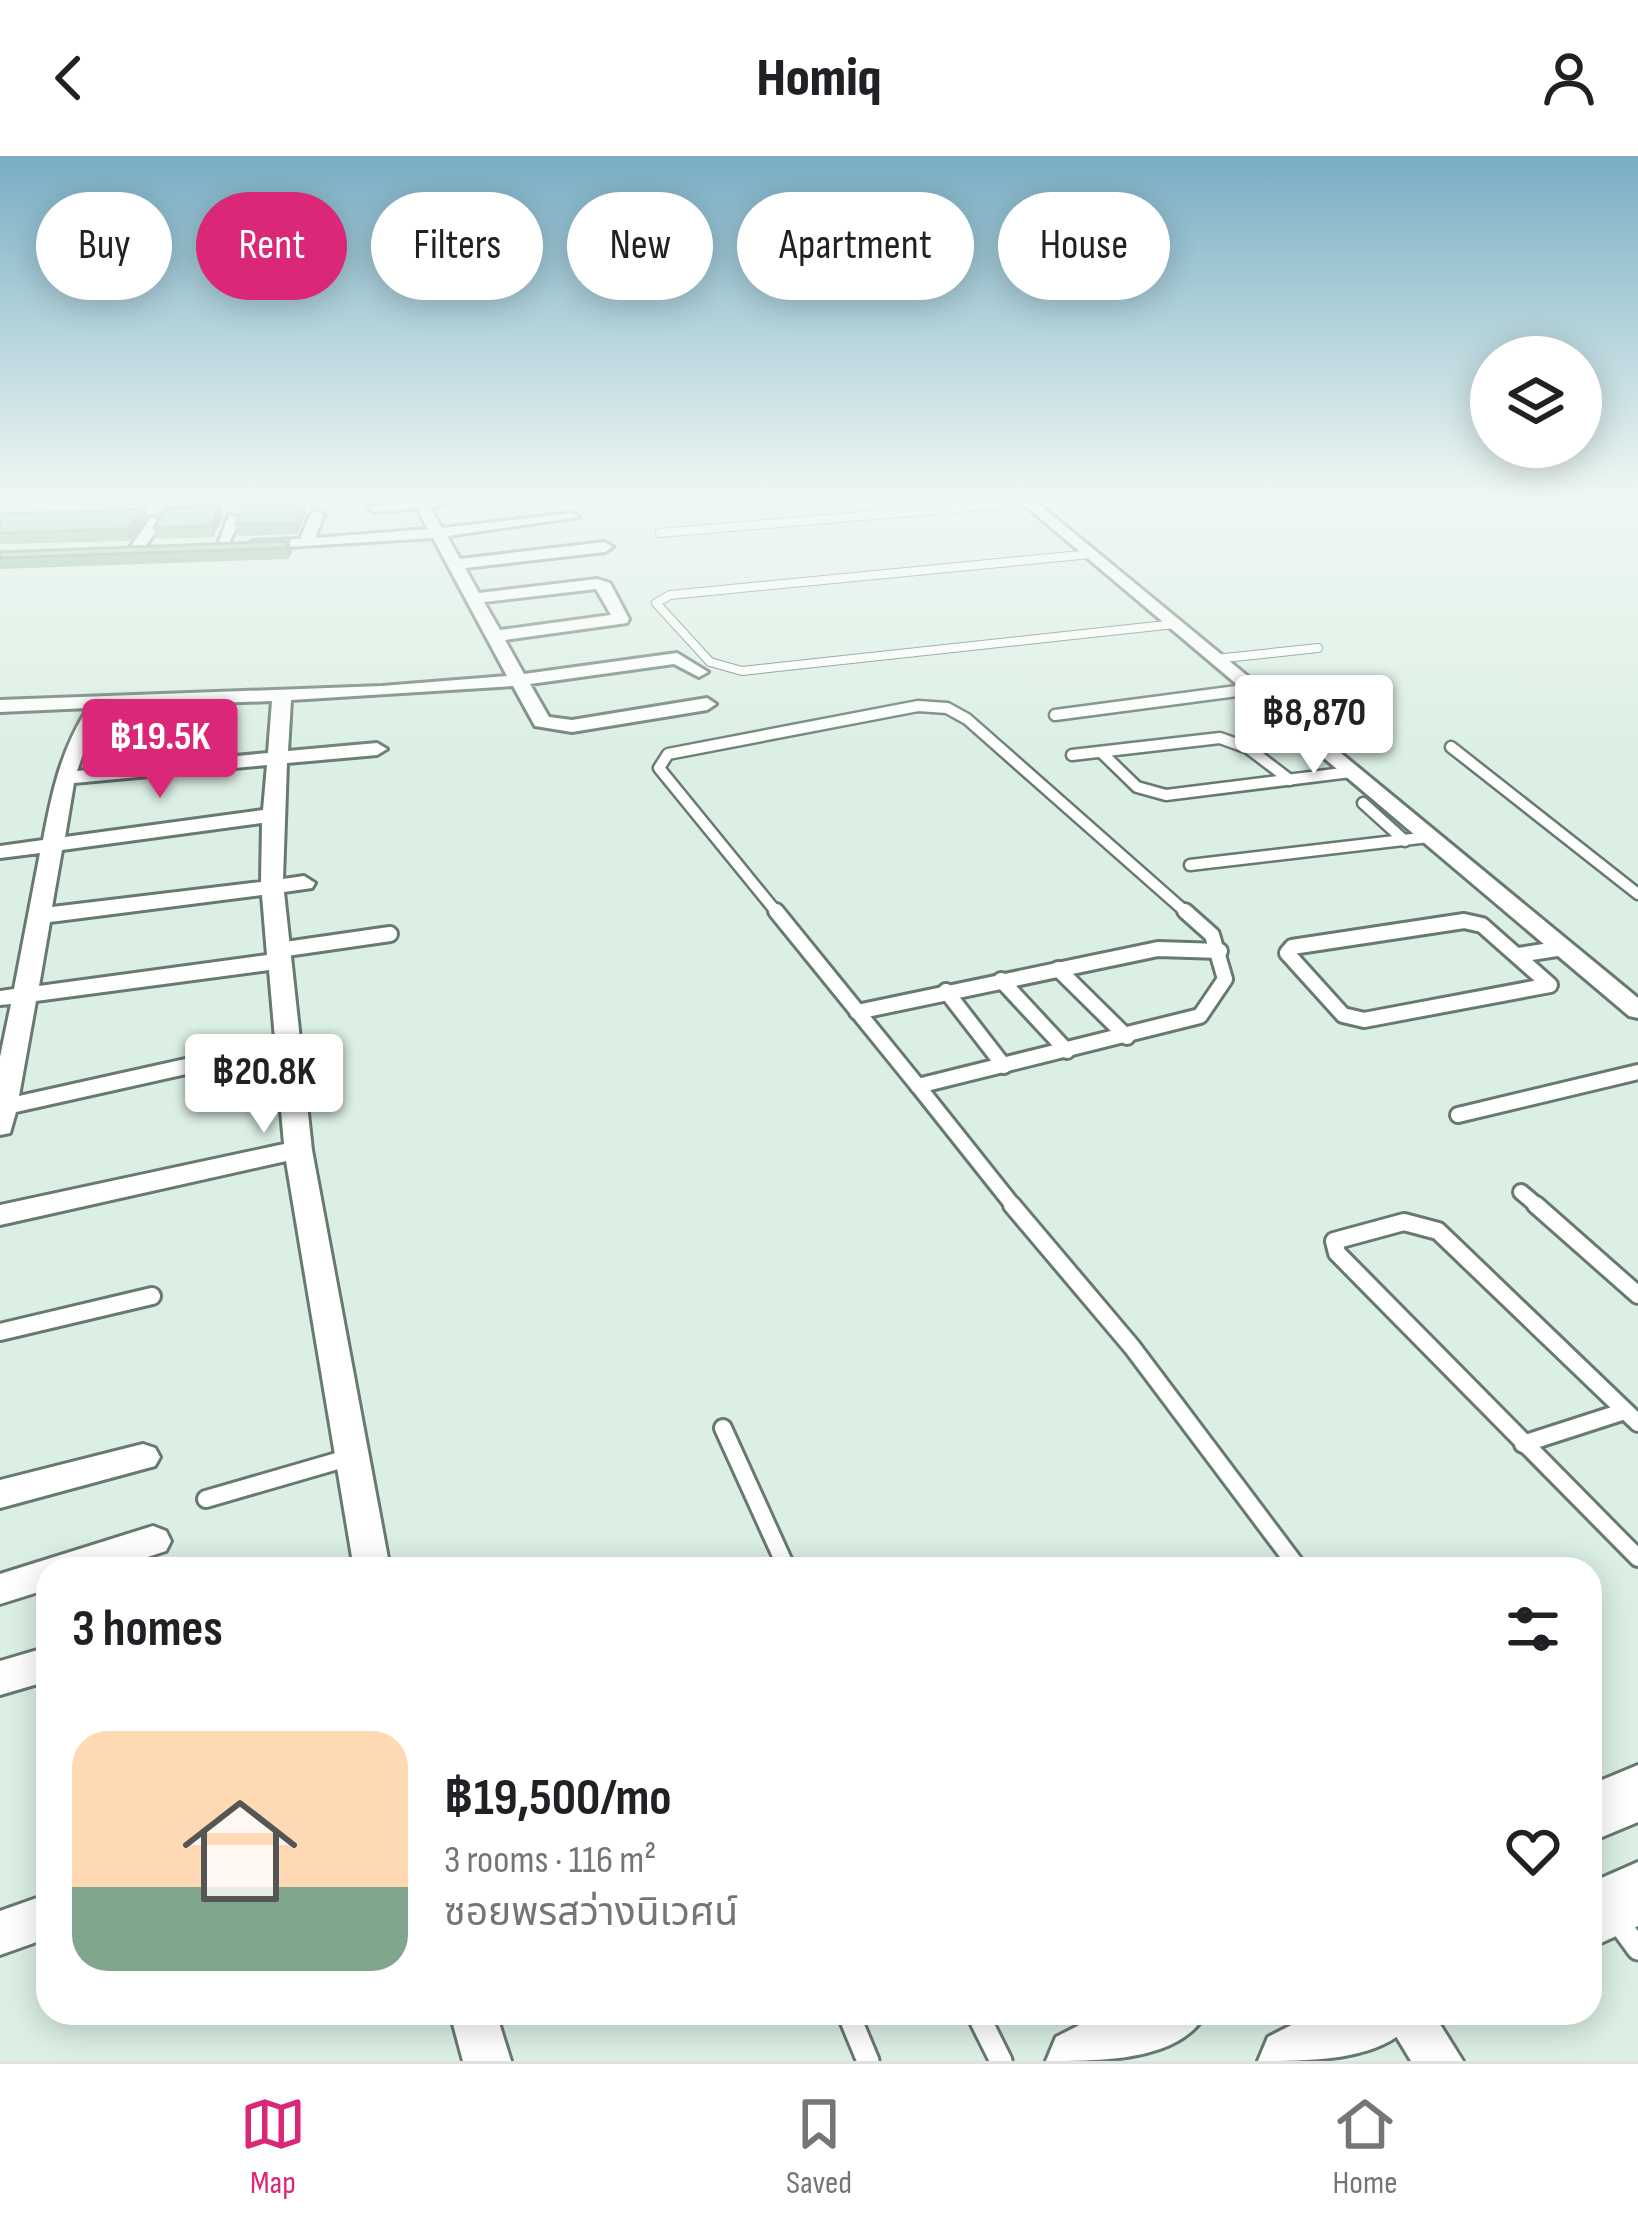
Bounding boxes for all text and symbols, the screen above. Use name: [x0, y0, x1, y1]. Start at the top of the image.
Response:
icon: back: [36, 45, 102, 111]
icon: person: [1536, 45, 1602, 111]
text: Homiq: [756, 46, 882, 111]
chip: Buy: [36, 192, 172, 300]
chip: Rent: [196, 192, 347, 300]
chip: Filters: [371, 192, 543, 300]
chip: New: [567, 192, 713, 300]
chip: Apartment: [737, 192, 974, 300]
chip: House: [998, 192, 1170, 300]
map controls: [1470, 336, 1602, 468]
button: layers: [1470, 336, 1602, 468]
pin: ฿8,870: [1216, 675, 1412, 777]
text: ฿8,870: [1262, 690, 1366, 737]
pin: ฿19.5K: [62, 699, 258, 801]
text: ฿19.5K: [109, 714, 211, 761]
pin: ฿20.8K: [166, 1034, 362, 1136]
text: ฿20.8K: [212, 1049, 316, 1096]
icon: filters: [1500, 1596, 1566, 1662]
text: 3 homes: [72, 1599, 223, 1660]
text: ฿19,500/mo: [444, 1768, 672, 1829]
icon: home: [168, 1779, 312, 1923]
icon: heart: [1500, 1818, 1566, 1884]
text: 3 rooms · 116 m²: [444, 1837, 656, 1884]
text: ซอยพรสว่างนิเวศน์: [444, 1890, 738, 1937]
tab: Map: [240, 2091, 306, 2203]
tab: Saved: [786, 2091, 852, 2203]
tab: Home: [1332, 2091, 1398, 2203]

